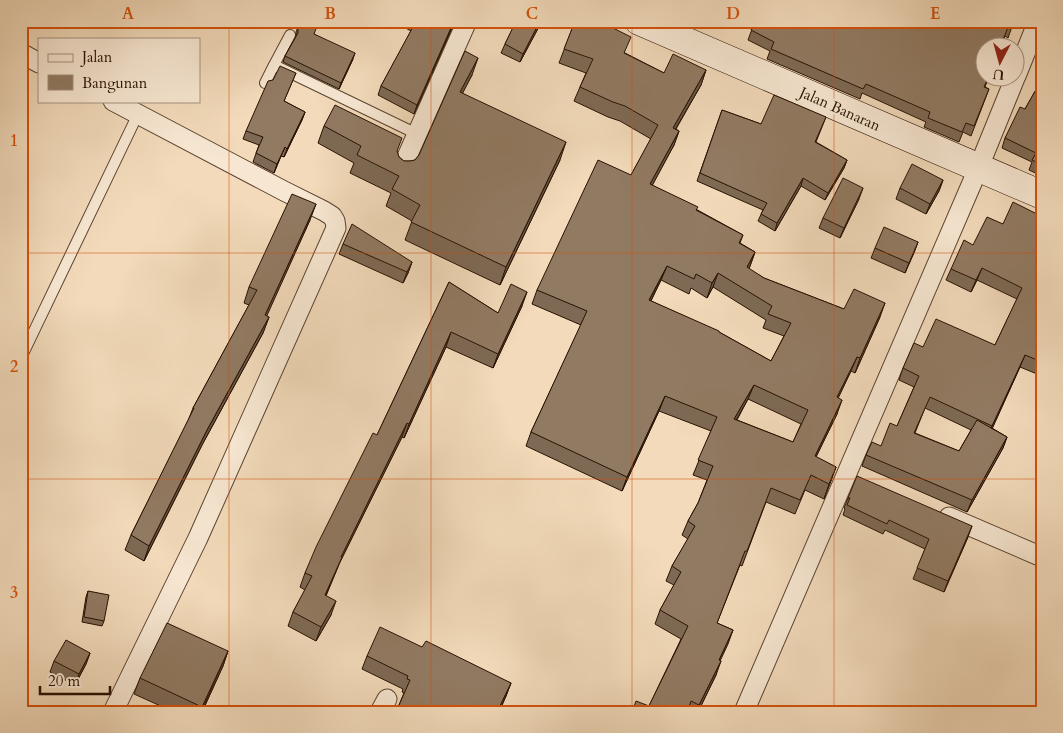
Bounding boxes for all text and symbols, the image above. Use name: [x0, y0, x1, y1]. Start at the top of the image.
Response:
text: A: [122, 3, 134, 25]
text: B: [324, 3, 336, 25]
text: C: [526, 3, 538, 25]
text: D: [726, 3, 740, 25]
text: E: [930, 3, 940, 25]
legend: [38, 38, 200, 102]
north arrow: [976, 38, 1026, 88]
text: Jalan: [80, 47, 113, 67]
text: U: [991, 64, 1005, 84]
text: Bangunan: [82, 73, 148, 93]
street label: Jalan Banaran: [795, 81, 884, 136]
text: 1: [10, 130, 18, 152]
text: 2: [10, 356, 18, 378]
text: 3: [10, 582, 18, 604]
scale bar: [40, 663, 110, 695]
text: 20 m: [48, 671, 80, 691]

